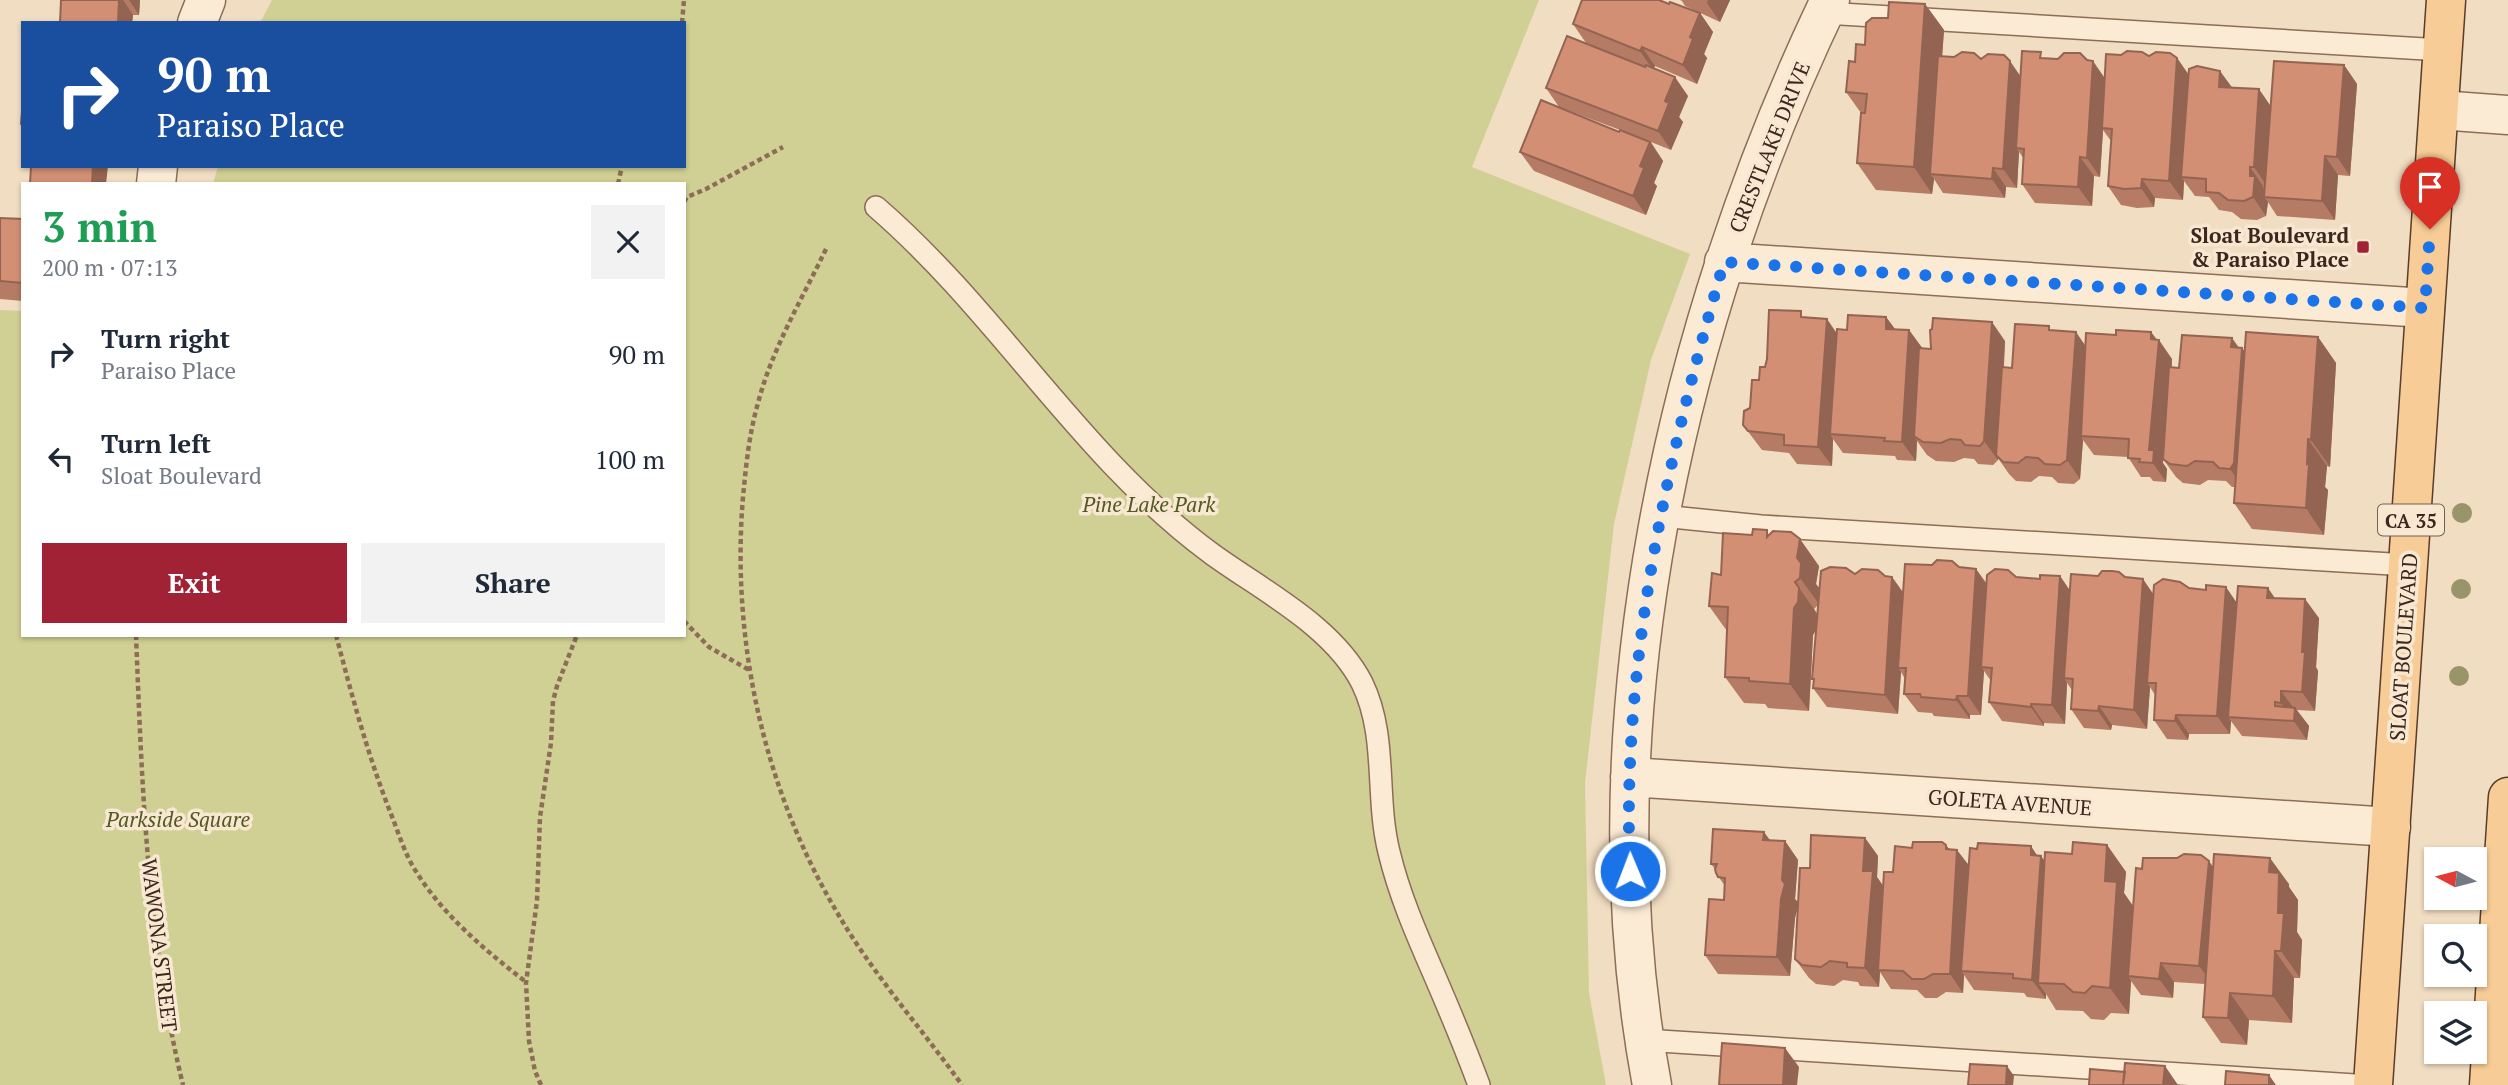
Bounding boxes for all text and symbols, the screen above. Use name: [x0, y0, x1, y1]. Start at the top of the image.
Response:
text: 90 m: [157, 41, 271, 106]
icon: right: [42, 49, 133, 140]
street label: CRESTLAKE DRIVE: [1722, 57, 1816, 237]
text: Paraiso Place: [157, 104, 345, 146]
pin: [2400, 157, 2460, 229]
icon: arrive: [2411, 168, 2449, 206]
text: 3 min: [42, 198, 157, 254]
button: close: [591, 205, 665, 279]
place label: Sloat Boulevard & Paraiso Place: [2190, 221, 2349, 273]
marker: Sloat Boulevard & Paraiso Place: [2355, 239, 2371, 255]
text: 200 m · 07:13: [42, 252, 177, 283]
text: Turn right: [101, 321, 230, 355]
icon: right: [42, 335, 80, 373]
text: 90 m: [609, 337, 665, 371]
text: Paraiso Place: [101, 355, 236, 386]
text: Turn left: [101, 426, 211, 460]
icon: left: [42, 440, 80, 478]
text: 100 m: [595, 442, 665, 476]
text: Sloat Boulevard: [101, 460, 262, 491]
park label: Pine Lake Park: [1082, 490, 1216, 518]
road number: CA 35: [2378, 505, 2444, 536]
button: Exit: [42, 543, 347, 623]
button: Share: [361, 543, 665, 623]
street label: SLOAT BOULEVARD: [2382, 552, 2424, 742]
street label: GOLETA AVENUE: [1927, 782, 2093, 822]
park label: Parkside Square: [105, 805, 250, 833]
position arrow: [1593, 834, 1667, 908]
north arrow: [2424, 847, 2487, 910]
map controls: [2424, 847, 2487, 1064]
street label: WAWONA STREET: [135, 857, 185, 1033]
button: search: [2424, 924, 2487, 987]
button: layers: [2424, 1001, 2487, 1064]

